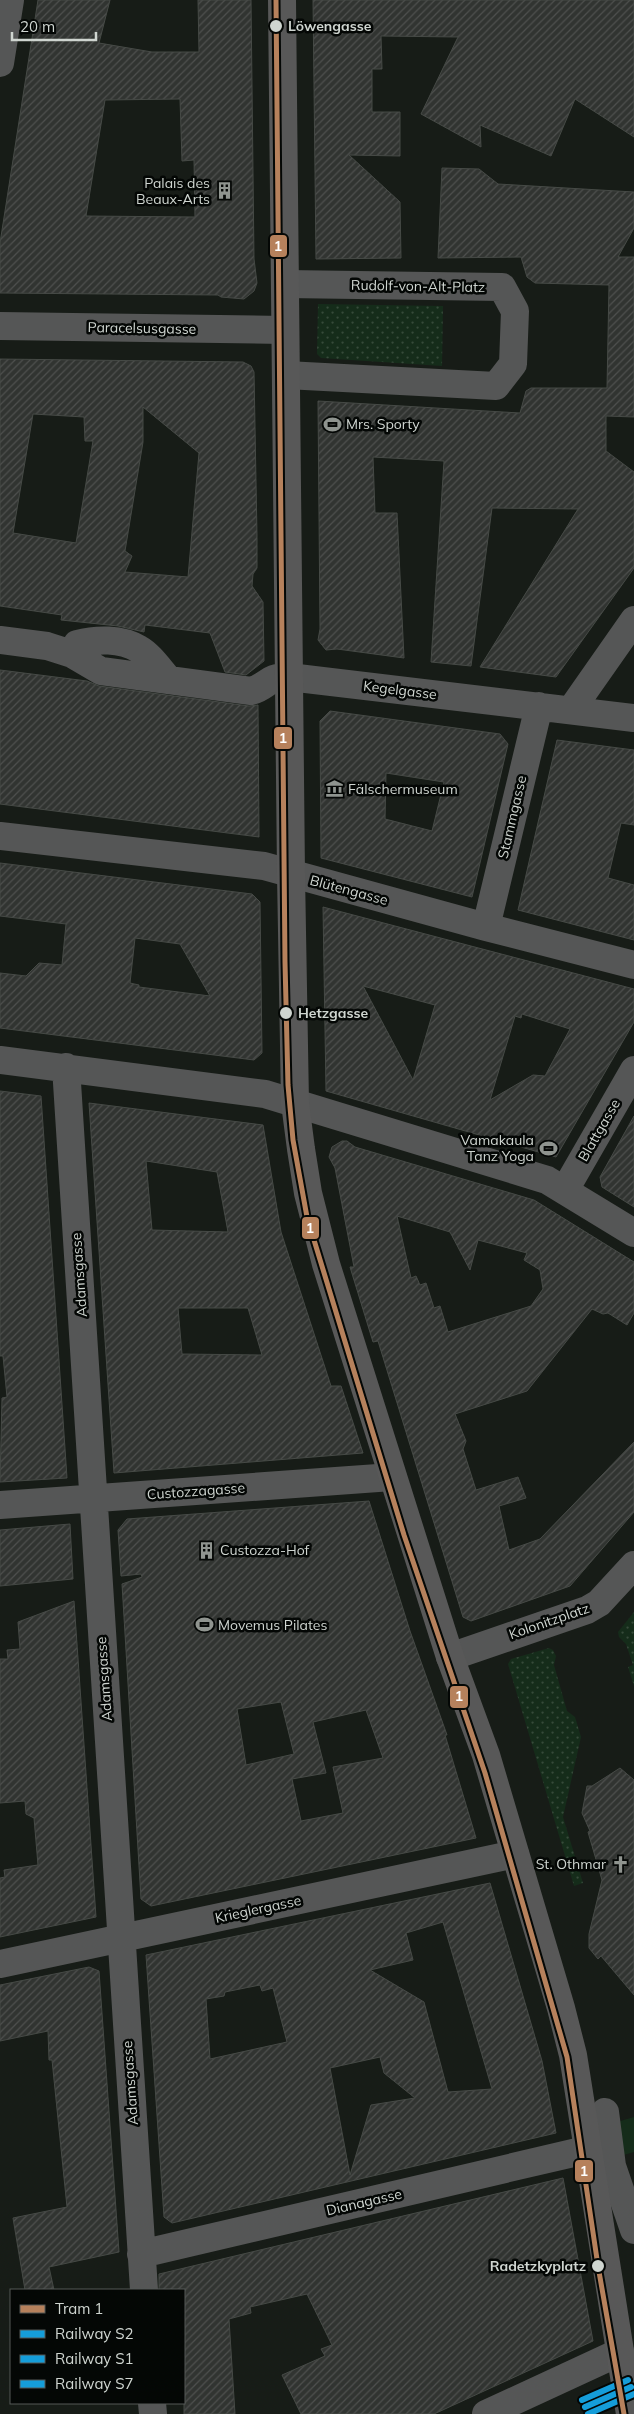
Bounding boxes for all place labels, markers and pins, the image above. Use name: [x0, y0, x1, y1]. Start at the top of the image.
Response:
place label: Löwengasse: [288, 17, 372, 35]
marker: Löwengasse: [268, 18, 284, 34]
place label: Palais des Beaux-Arts: [136, 174, 210, 208]
building icon: Palais des Beaux-Arts: [214, 181, 234, 201]
sports icon: Mrs. Sporty: [322, 414, 342, 434]
place label: Mrs. Sporty: [346, 415, 420, 433]
museum icon: Fälschermuseum: [324, 779, 344, 799]
place label: Fälschermuseum: [348, 780, 458, 798]
place label: Hetzgasse: [298, 1004, 368, 1022]
marker: Hetzgasse: [278, 1005, 294, 1021]
place label: Vamakaula Tanz Yoga: [461, 1131, 534, 1165]
sports icon: Vamakaula Tanz Yoga: [538, 1138, 558, 1158]
building icon: Custozza-Hof: [196, 1540, 216, 1560]
place label: Custozza-Hof: [220, 1541, 310, 1559]
sports icon: Movemus Pilates: [194, 1615, 214, 1635]
place label: Movemus Pilates: [218, 1616, 327, 1634]
church icon: St. Othmar: [610, 1854, 630, 1874]
place label: St. Othmar: [536, 1855, 607, 1873]
place label: Radetzkyplatz: [490, 2257, 586, 2275]
marker: Radetzkyplatz: [590, 2258, 606, 2274]

